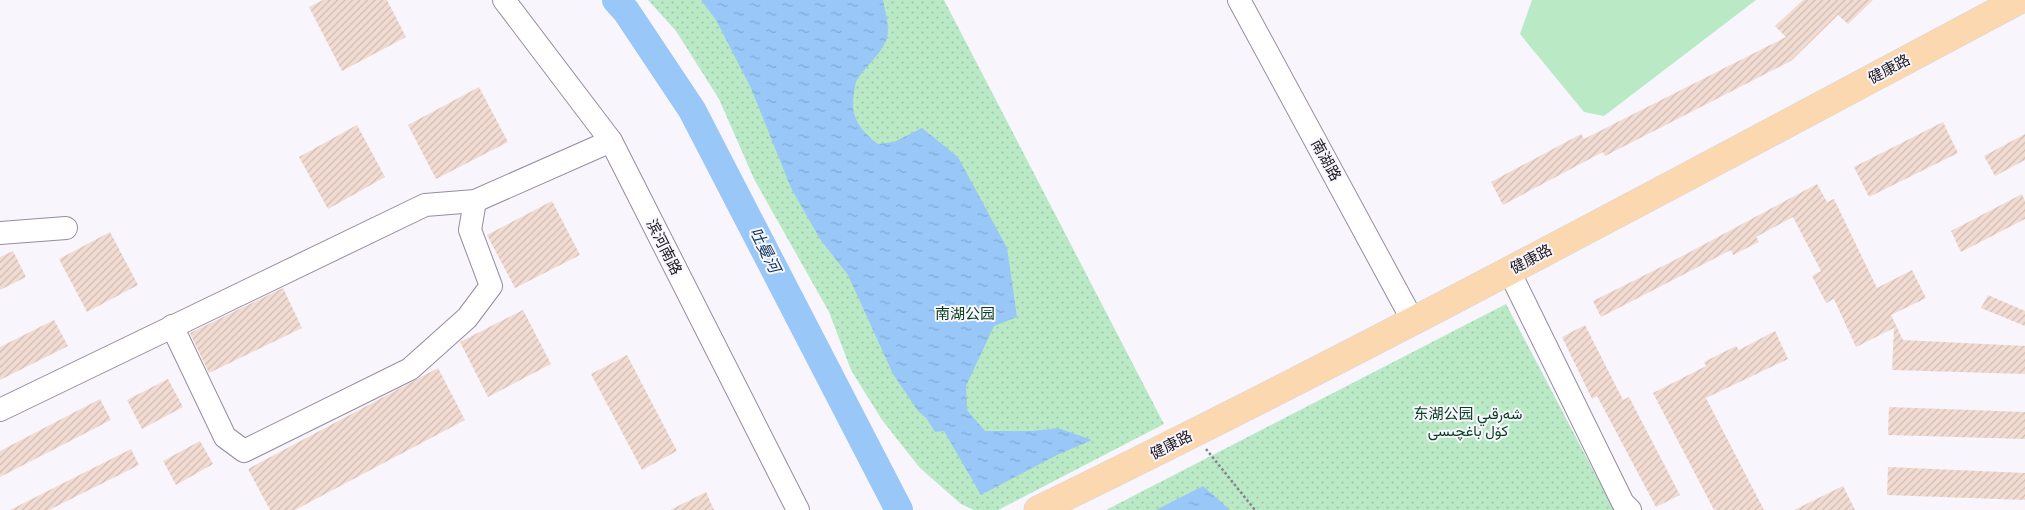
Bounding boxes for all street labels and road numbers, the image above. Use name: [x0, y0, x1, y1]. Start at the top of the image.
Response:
street label: 健康路: [1865, 50, 1913, 88]
street label: 南湖路: [1307, 136, 1345, 184]
street label: 滨河南路: [642, 216, 686, 278]
street label: 健康路: [1507, 240, 1555, 278]
street label: 健康路: [1147, 427, 1195, 463]

